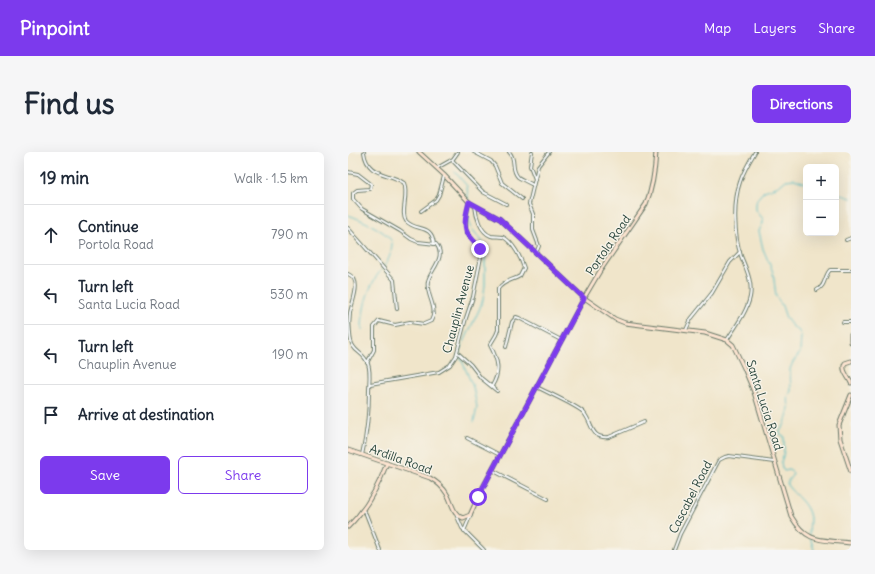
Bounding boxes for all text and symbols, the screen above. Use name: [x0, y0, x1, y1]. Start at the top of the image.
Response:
text: Pinpoint: [20, 16, 90, 40]
text: Map: [704, 19, 731, 37]
text: Layers: [753, 19, 796, 37]
text: Share: [818, 19, 855, 37]
button: Directions: [752, 85, 851, 123]
text: Find us: [24, 86, 115, 122]
map controls: [803, 164, 839, 236]
button: +: [803, 164, 839, 200]
text: 19 min: [40, 167, 89, 189]
text: Walk · 1.5 km: [234, 170, 308, 187]
button: −: [803, 200, 839, 236]
street label: Portola Road: [582, 212, 634, 278]
text: Continue: [78, 217, 139, 236]
icon: ahead: [40, 224, 62, 246]
text: 790 m: [271, 226, 308, 243]
text: Portola Road: [78, 236, 154, 253]
route end: [471, 240, 489, 258]
street label: Chauplin Avenue: [439, 263, 477, 355]
text: Turn left: [78, 277, 133, 296]
icon: left: [40, 284, 62, 306]
text: 530 m: [270, 286, 308, 303]
text: Santa Lucia Road: [78, 296, 180, 313]
text: Turn left: [78, 337, 133, 356]
icon: left: [40, 344, 62, 366]
text: 190 m: [272, 346, 308, 363]
text: Chauplin Avenue: [78, 356, 176, 373]
street label: Santa Lucia Road: [743, 358, 787, 452]
icon: arrive: [40, 404, 62, 426]
text: Arrive at destination: [78, 405, 214, 424]
street label: Ardilla Road: [368, 441, 434, 477]
button: Save: [40, 456, 170, 494]
button: Share: [178, 456, 308, 494]
street label: Cascabel Road: [665, 458, 715, 536]
route start: [469, 488, 487, 506]

